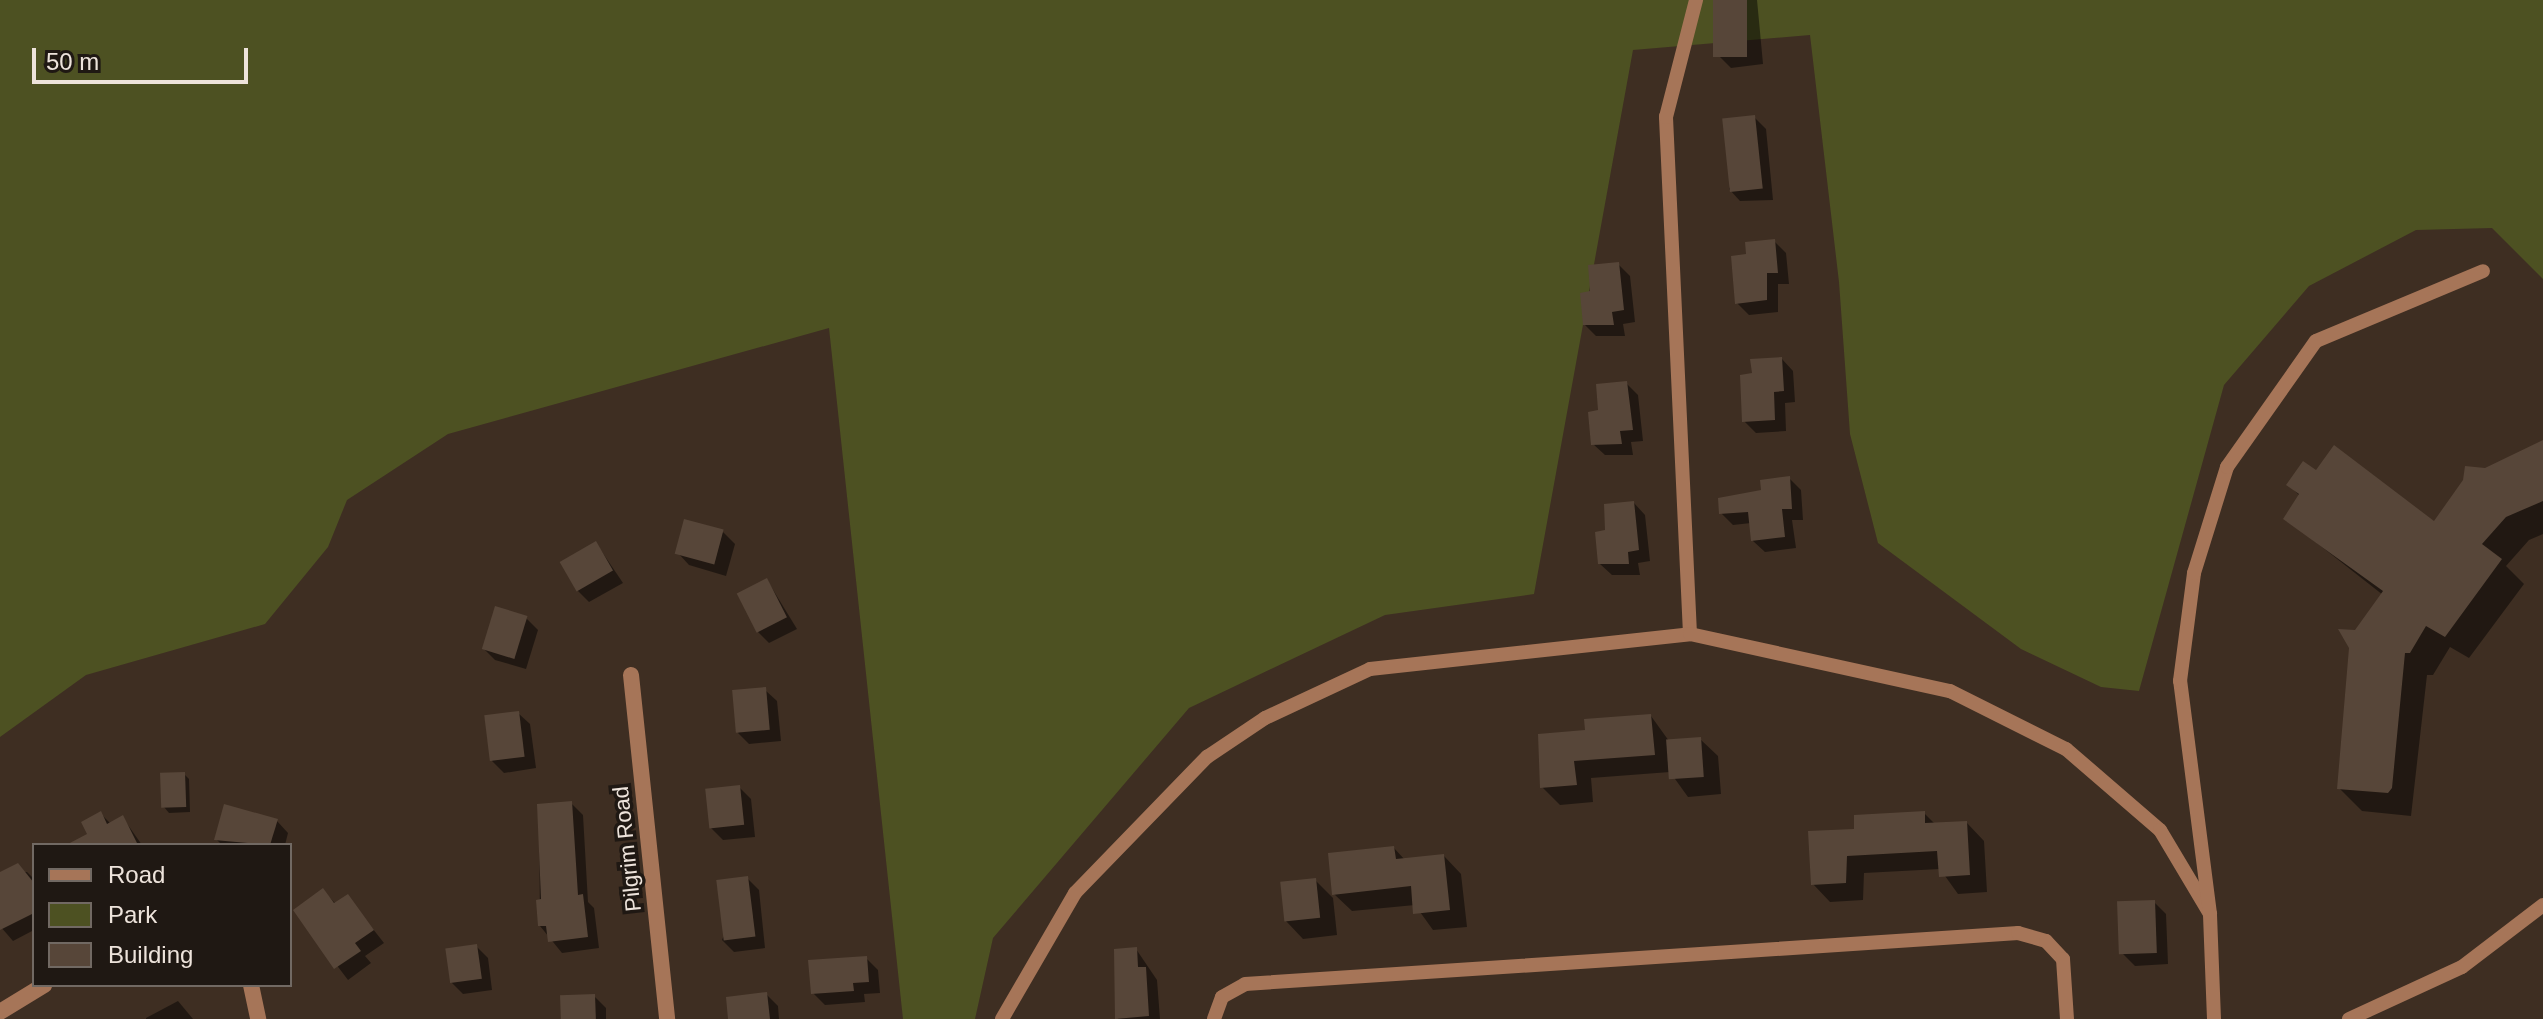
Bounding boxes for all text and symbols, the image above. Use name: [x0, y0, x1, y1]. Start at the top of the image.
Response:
scale bar: [36, 32, 252, 82]
text: 50 m: [46, 48, 99, 75]
street label: Pilgrim Road: [607, 785, 647, 913]
legend: [32, 843, 292, 987]
text: Road: [108, 861, 165, 888]
text: Park: [108, 901, 157, 928]
text: Building: [108, 941, 193, 968]

